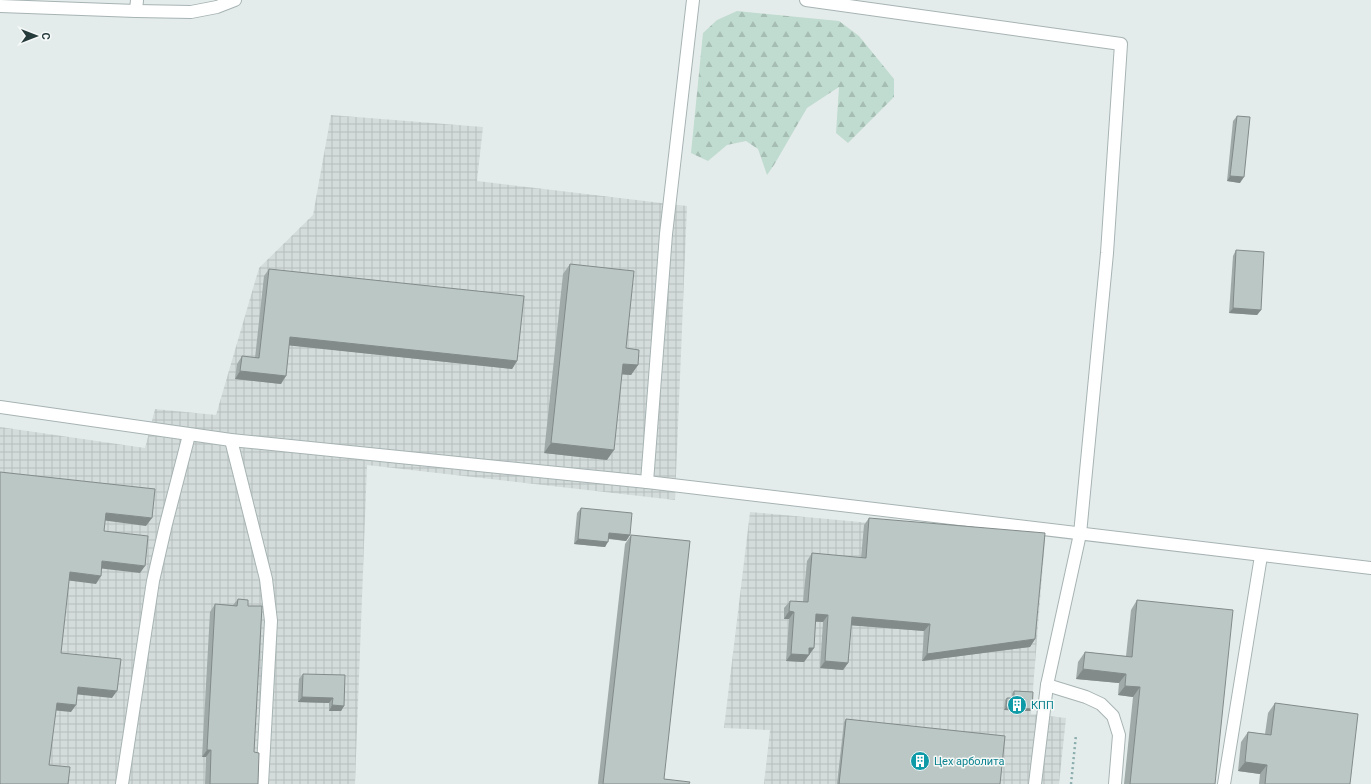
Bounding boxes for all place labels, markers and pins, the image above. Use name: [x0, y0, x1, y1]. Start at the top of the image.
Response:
building icon: КПП: [1006, 694, 1028, 716]
place label: КПП: [1031, 699, 1054, 712]
building icon: Цех арболита: [909, 750, 931, 772]
place label: Цех арболита: [934, 755, 1004, 768]

